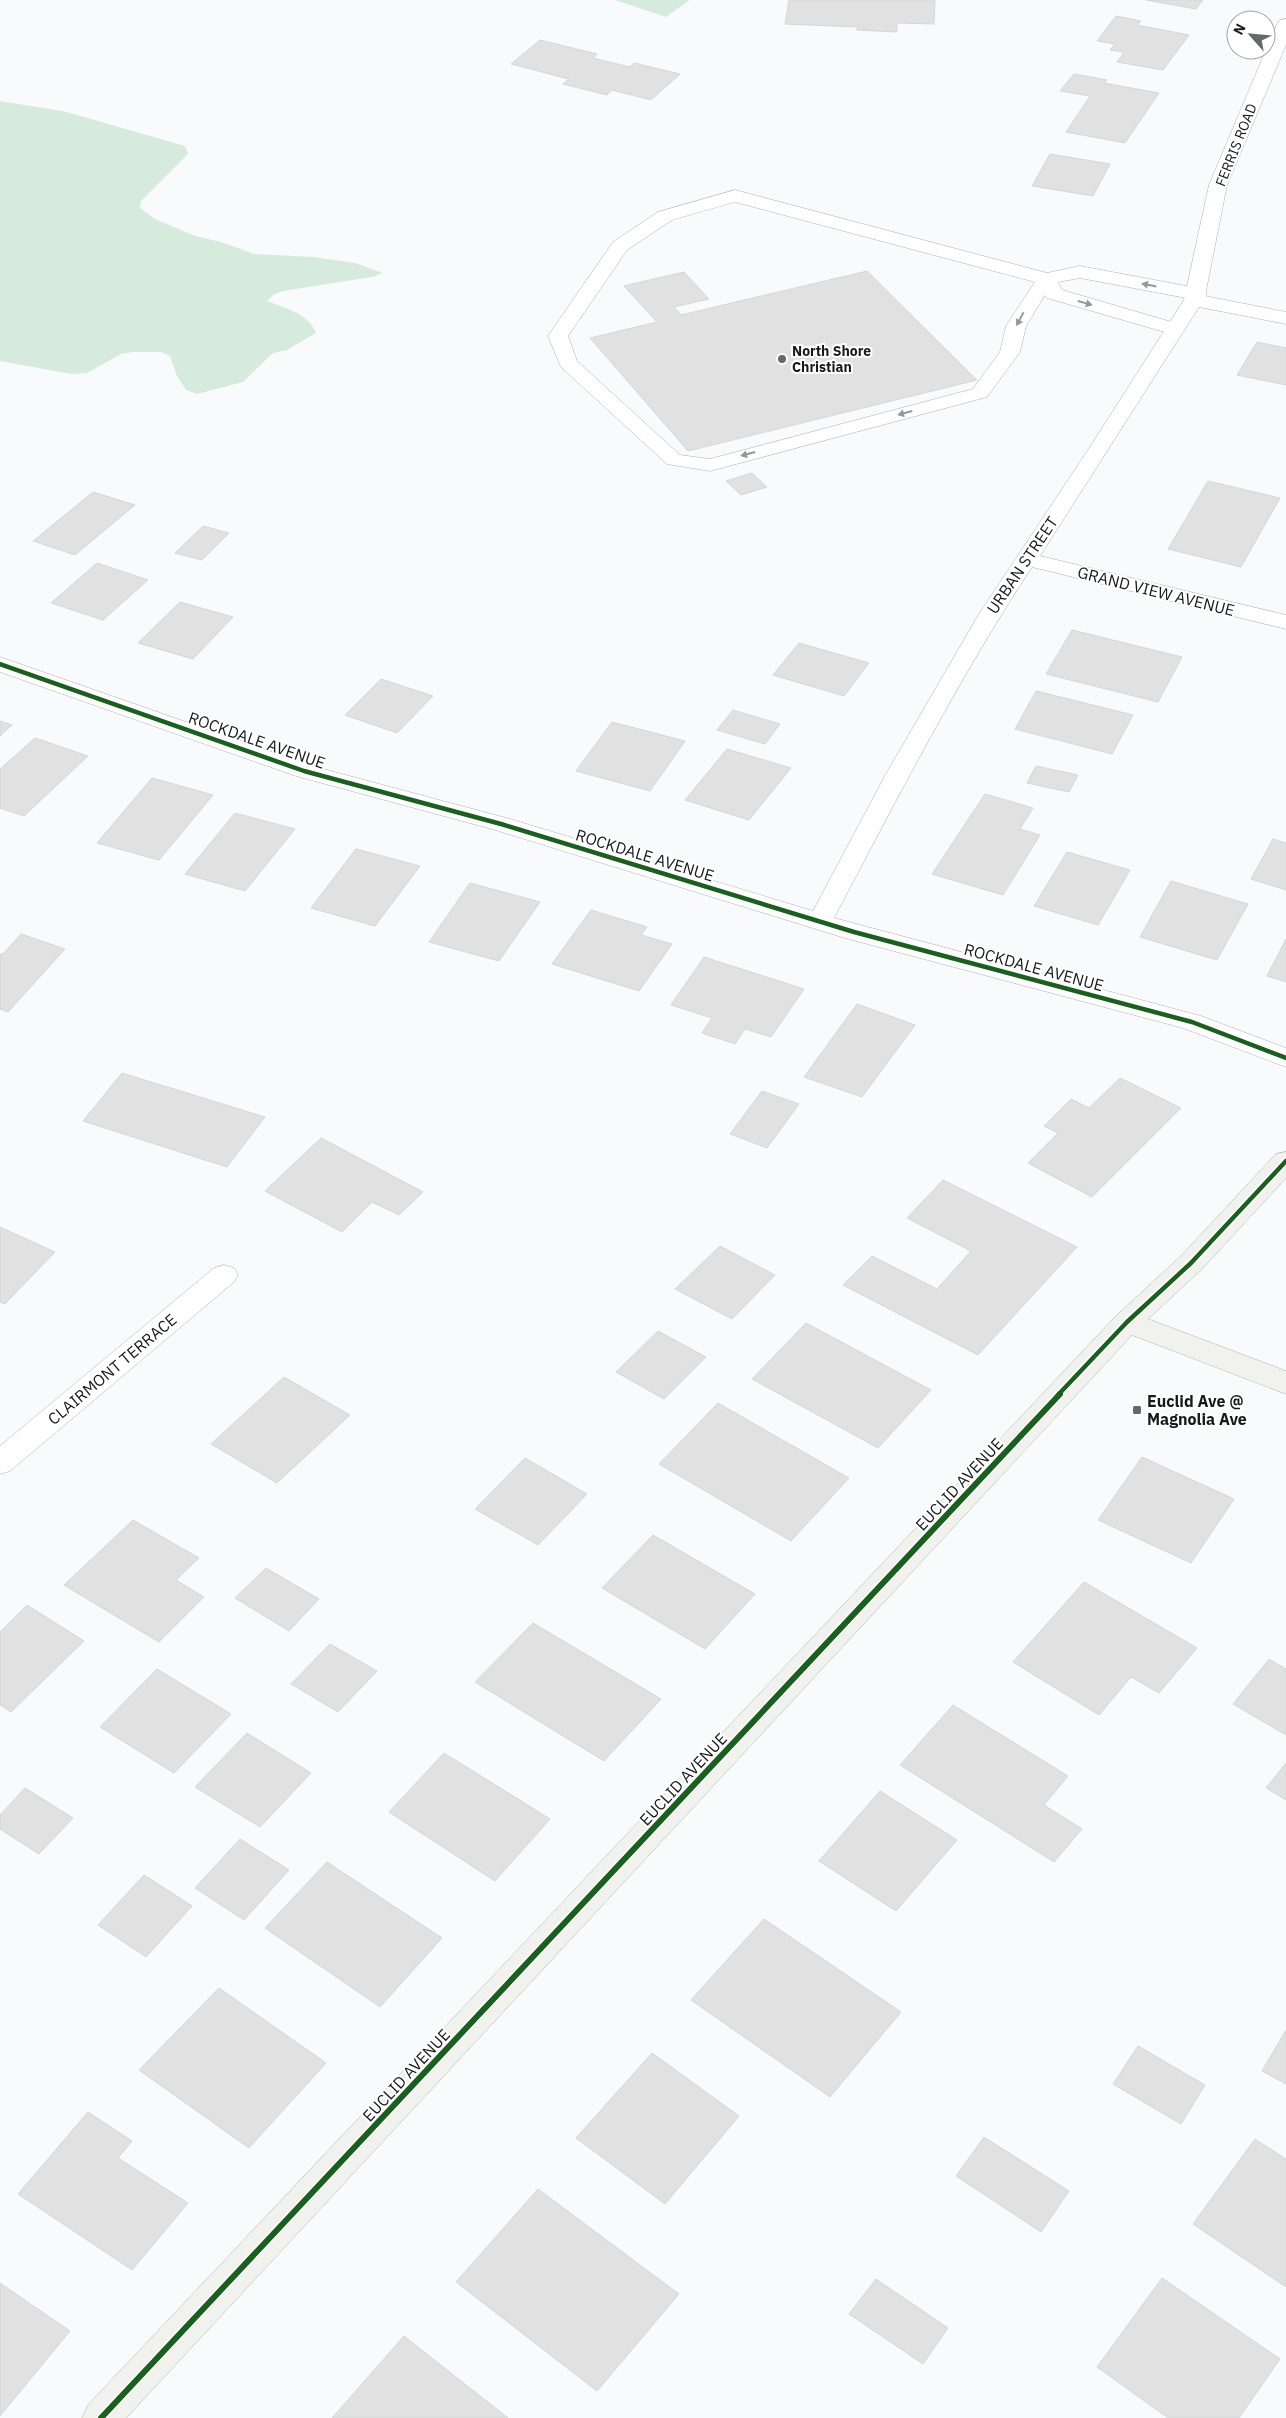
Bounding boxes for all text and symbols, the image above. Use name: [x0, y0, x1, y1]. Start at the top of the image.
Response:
north arrow: [1226, 10, 1276, 60]
text: N: [1229, 20, 1250, 38]
street label: FERRIS ROAD: [1211, 101, 1261, 189]
one-way arrow: [1140, 281, 1156, 289]
one-way arrow: [1078, 300, 1093, 308]
one-way arrow: [1016, 312, 1024, 326]
place label: North Shore Christian: [792, 342, 871, 376]
marker: North Shore Christian: [776, 353, 788, 365]
one-way arrow: [898, 409, 913, 417]
one-way arrow: [741, 451, 756, 459]
street label: URBAN STREET: [982, 513, 1062, 617]
street label: GRAND VIEW AVENUE: [1075, 562, 1237, 620]
street label: ROCKDALE AVENUE: [186, 707, 328, 773]
street label: ROCKDALE AVENUE: [573, 824, 717, 886]
street label: ROCKDALE AVENUE: [962, 939, 1106, 995]
street label: CLAIRMONT TERRACE: [44, 1309, 180, 1429]
place label: Euclid Ave @ Magnolia Ave: [1147, 1391, 1247, 1429]
marker: Euclid Ave @ Magnolia Ave: [1131, 1404, 1143, 1416]
street label: EUCLID AVENUE: [911, 1434, 1007, 1534]
street label: EUCLID AVENUE: [635, 1729, 731, 1829]
street label: EUCLID AVENUE: [358, 2025, 454, 2125]

